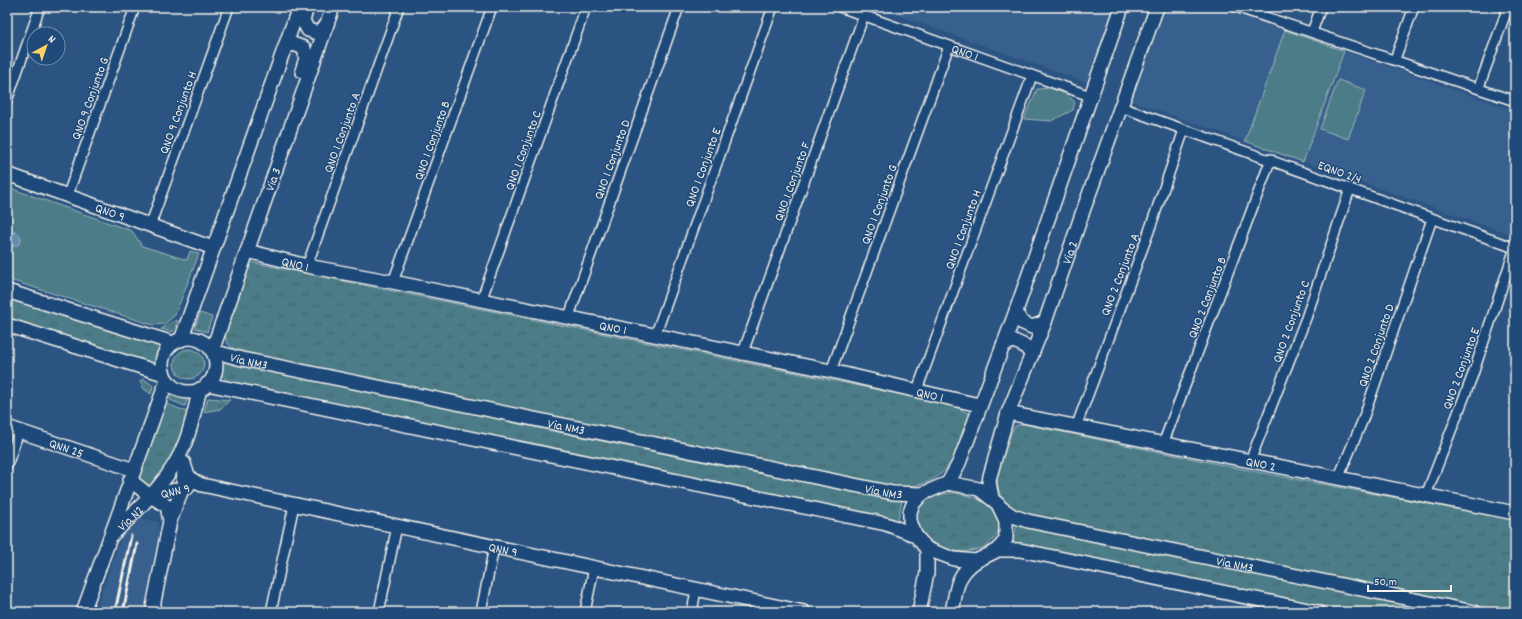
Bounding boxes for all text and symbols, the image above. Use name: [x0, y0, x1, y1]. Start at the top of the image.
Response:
north arrow: [26, 26, 66, 66]
text: N: [44, 32, 59, 48]
street label: QNO 1: [948, 40, 981, 67]
street label: QNO 9 Conjunto G: [68, 55, 115, 143]
street label: QNO 9 Conjunto H: [156, 69, 203, 157]
street label: QNO 1 Conjunto A: [320, 90, 367, 176]
street label: QNO 1 Conjunto B: [410, 99, 457, 183]
street label: QNO 1 Conjunto C: [501, 108, 548, 193]
street label: QNO 1 Conjunto D: [590, 117, 637, 202]
street label: QNO 1 Conjunto E: [681, 126, 727, 210]
street label: QNO 1 Conjunto F: [770, 139, 817, 224]
street label: EQNO 2/4: [1315, 157, 1364, 190]
street label: QNO 1 Conjunto G: [857, 162, 904, 247]
street label: Via 3: [262, 166, 287, 194]
street label: QNO 1 Conjunto H: [941, 187, 988, 272]
street label: QNO 9: [92, 199, 127, 228]
street label: QNO 2 Conjunto A: [1097, 231, 1146, 319]
street label: Via 2: [1059, 239, 1084, 267]
street label: QNO 1: [279, 253, 310, 278]
street label: QNO 2 Conjunto B: [1184, 254, 1233, 341]
street label: QNO 2 Conjunto C: [1269, 278, 1316, 366]
street label: QNO 2 Conjunto D: [1354, 302, 1401, 390]
street label: QNO 1: [597, 317, 628, 341]
street label: QNO 2 Conjunto E: [1439, 325, 1486, 412]
street label: Via NM3: [228, 349, 269, 376]
street label: QNO 1: [914, 384, 945, 409]
street label: Via NM3: [546, 415, 586, 441]
street label: QNN 25: [46, 435, 86, 464]
street label: QNO 2: [1244, 453, 1277, 478]
street label: QNN 9: [159, 480, 192, 505]
street label: Via NM3: [863, 480, 903, 505]
street label: Via N2: [114, 502, 149, 537]
street label: QNN 9: [486, 539, 519, 563]
street label: Via NM3: [1214, 553, 1255, 579]
scale bar: [1368, 567, 1451, 593]
text: 50 m: [1374, 574, 1397, 591]

